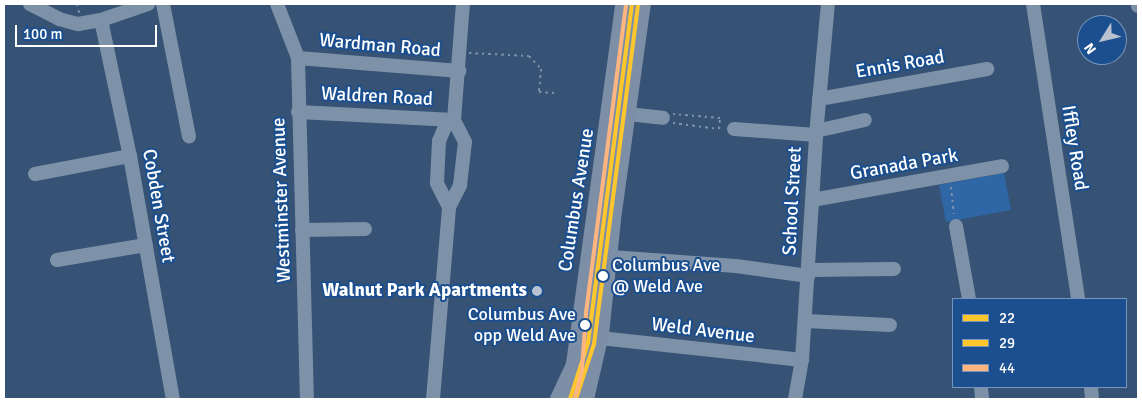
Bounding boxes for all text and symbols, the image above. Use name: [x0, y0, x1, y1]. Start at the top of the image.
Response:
scale bar: [18, 15, 160, 47]
north arrow: [1077, 15, 1127, 65]
text: 100 m: [23, 25, 63, 43]
street label: Wardman Road: [318, 29, 442, 63]
text: N: [1081, 40, 1100, 57]
street label: Ennis Road: [854, 46, 946, 84]
street label: Waldren Road: [320, 83, 434, 111]
street label: Iffley Road: [1056, 104, 1092, 192]
street label: Westminster Avenue: [268, 117, 296, 283]
street label: Columbus Avenue: [554, 127, 600, 273]
street label: Granada Park: [848, 144, 960, 186]
street label: School Street: [779, 146, 807, 256]
street label: Cobden Street: [137, 147, 179, 265]
place label: Columbus Ave @ Weld Ave: [612, 255, 720, 298]
marker: Columbus Ave @ Weld Ave: [598, 271, 608, 281]
place label: Walnut Park Apartments: [322, 280, 527, 302]
marker: Walnut Park Apartments: [531, 285, 543, 297]
legend: [952, 298, 1127, 388]
place label: Columbus Ave opp Weld Ave: [468, 304, 576, 346]
text: 22: [999, 309, 1015, 327]
street label: Weld Avenue: [650, 313, 756, 349]
marker: Columbus Ave opp Weld Ave: [580, 320, 590, 330]
text: 29: [999, 334, 1015, 352]
text: 44: [999, 359, 1015, 377]

